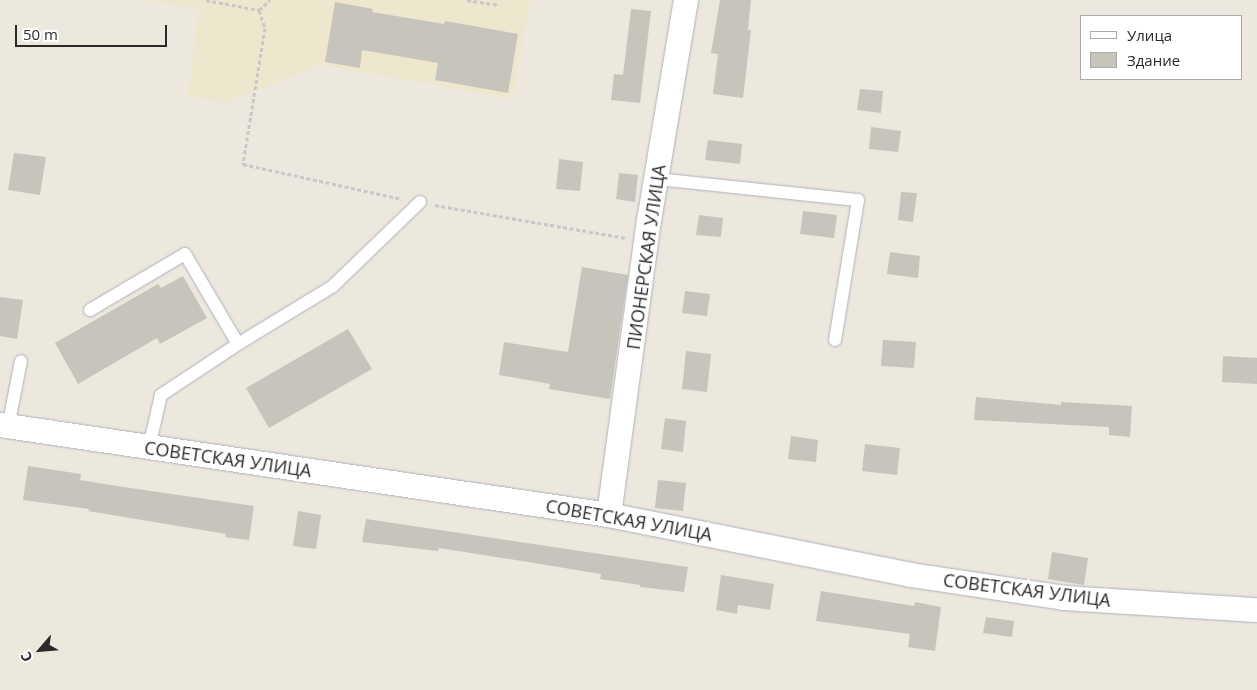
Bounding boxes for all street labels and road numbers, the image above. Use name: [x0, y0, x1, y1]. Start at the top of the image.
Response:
street label: ПИОНЕРСКАЯ УЛИЦА: [622, 163, 670, 351]
street label: СОВЕТСКАЯ УЛИЦА: [143, 437, 313, 481]
street label: СОВЕТСКАЯ УЛИЦА: [544, 495, 714, 545]
street label: СОВЕТСКАЯ УЛИЦА: [942, 569, 1112, 611]

